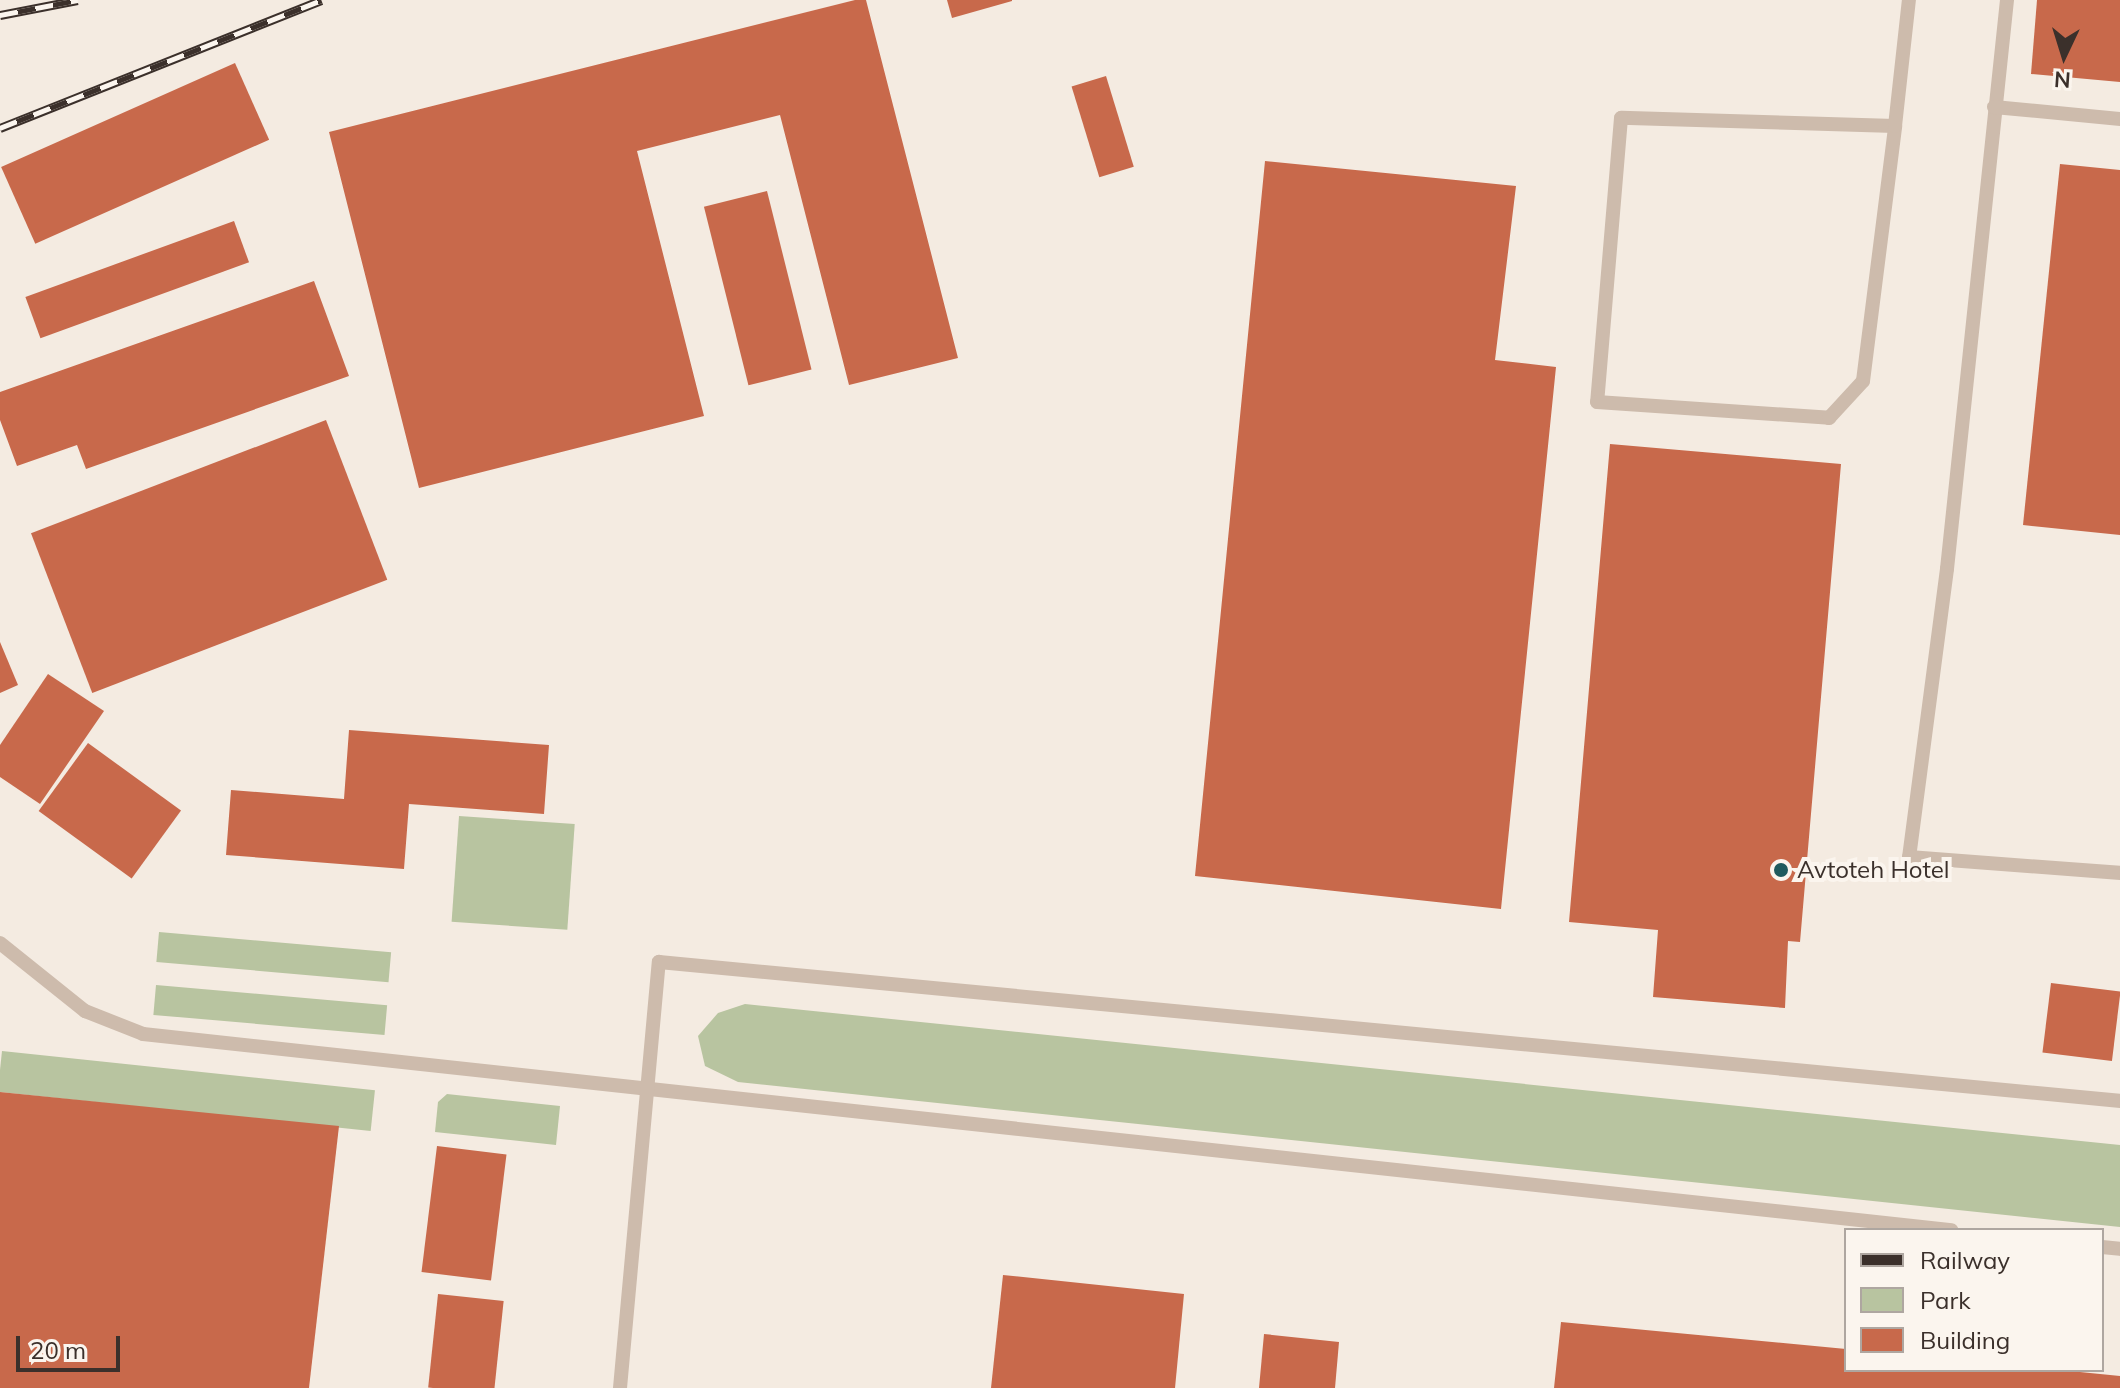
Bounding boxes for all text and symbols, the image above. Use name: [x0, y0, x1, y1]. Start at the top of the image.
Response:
north arrow: [2024, 16, 2104, 96]
text: N: [2053, 65, 2072, 94]
place label: Avtoteh Hotel: [1797, 856, 1950, 884]
marker: Avtoteh Hotel: [1772, 861, 1790, 879]
legend: [1844, 1228, 2104, 1372]
text: Railway: [1920, 1245, 2010, 1275]
text: Park: [1920, 1285, 1971, 1315]
scale bar: [20, 1320, 124, 1370]
text: Building: [1920, 1325, 2010, 1355]
text: 20 m: [30, 1335, 86, 1365]

